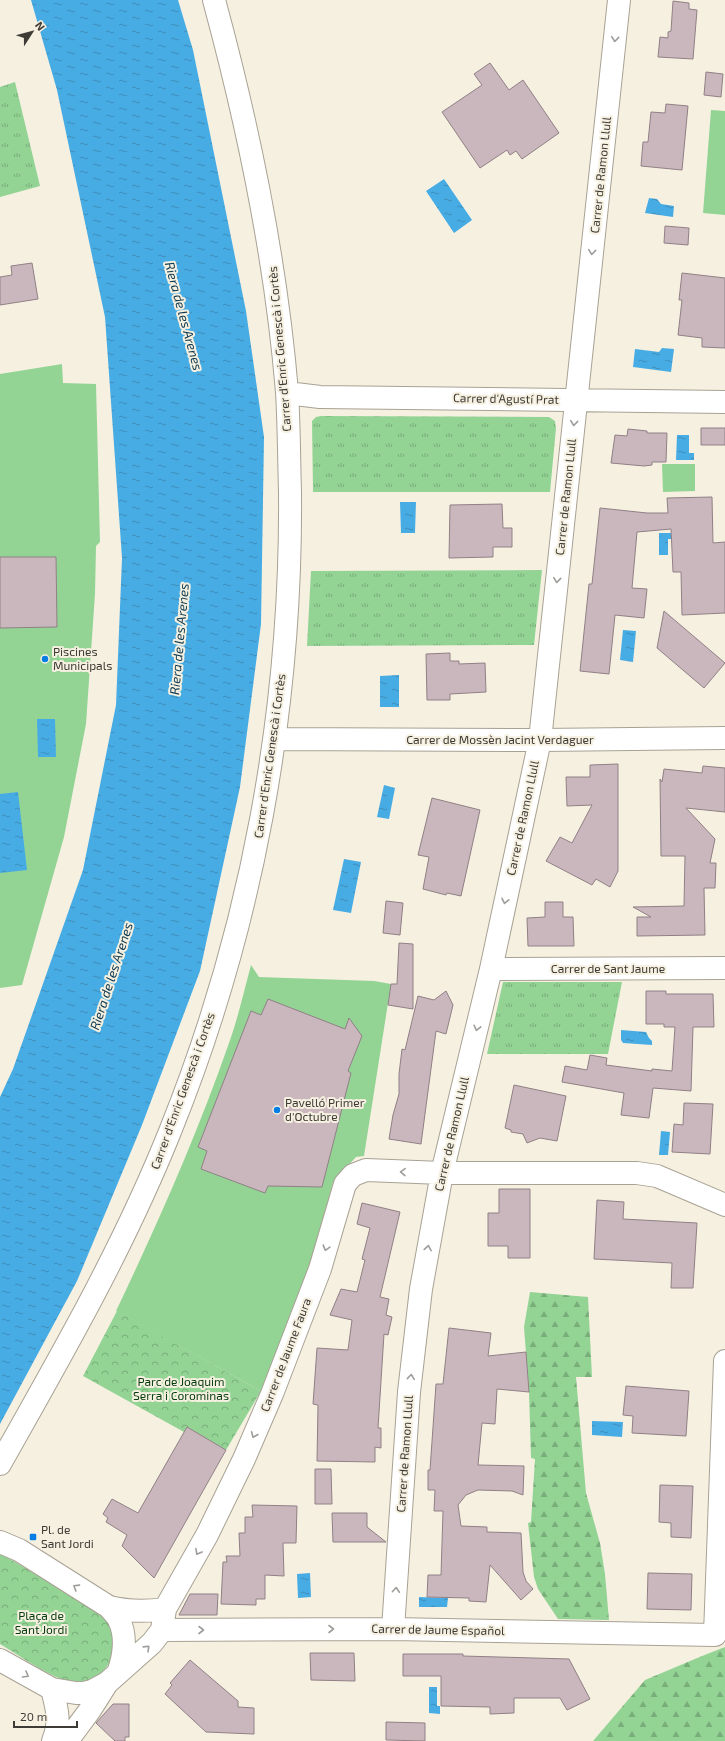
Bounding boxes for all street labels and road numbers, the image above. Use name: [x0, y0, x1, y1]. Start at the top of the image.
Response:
street label: Carrer de Ramon Llull: [587, 115, 613, 234]
street label: Carrer d'Enric Genescà i Cortès: [265, 266, 293, 432]
street label: Carrer d'Agustí Prat: [453, 390, 560, 406]
street label: Carrer de Ramon Llull: [552, 437, 578, 556]
street label: Carrer d'Enric Genescà i Cortès: [251, 673, 287, 839]
street label: Carrer de Mossèn Jacint Verdaguer: [406, 732, 594, 746]
street label: Carrer de Ramon Llull: [503, 759, 541, 877]
street label: Carrer de Sant Jaume: [551, 961, 665, 975]
street label: Carrer d'Enric Genescà i Cortès: [147, 1010, 217, 1171]
street label: Carrer de Ramon Llull: [431, 1075, 471, 1192]
street label: Carrer de Jaume Faura: [257, 1296, 313, 1413]
street label: Carrer de Ramon Llull: [393, 1395, 415, 1513]
street label: Carrer de Jaume Español: [371, 1621, 505, 1637]

